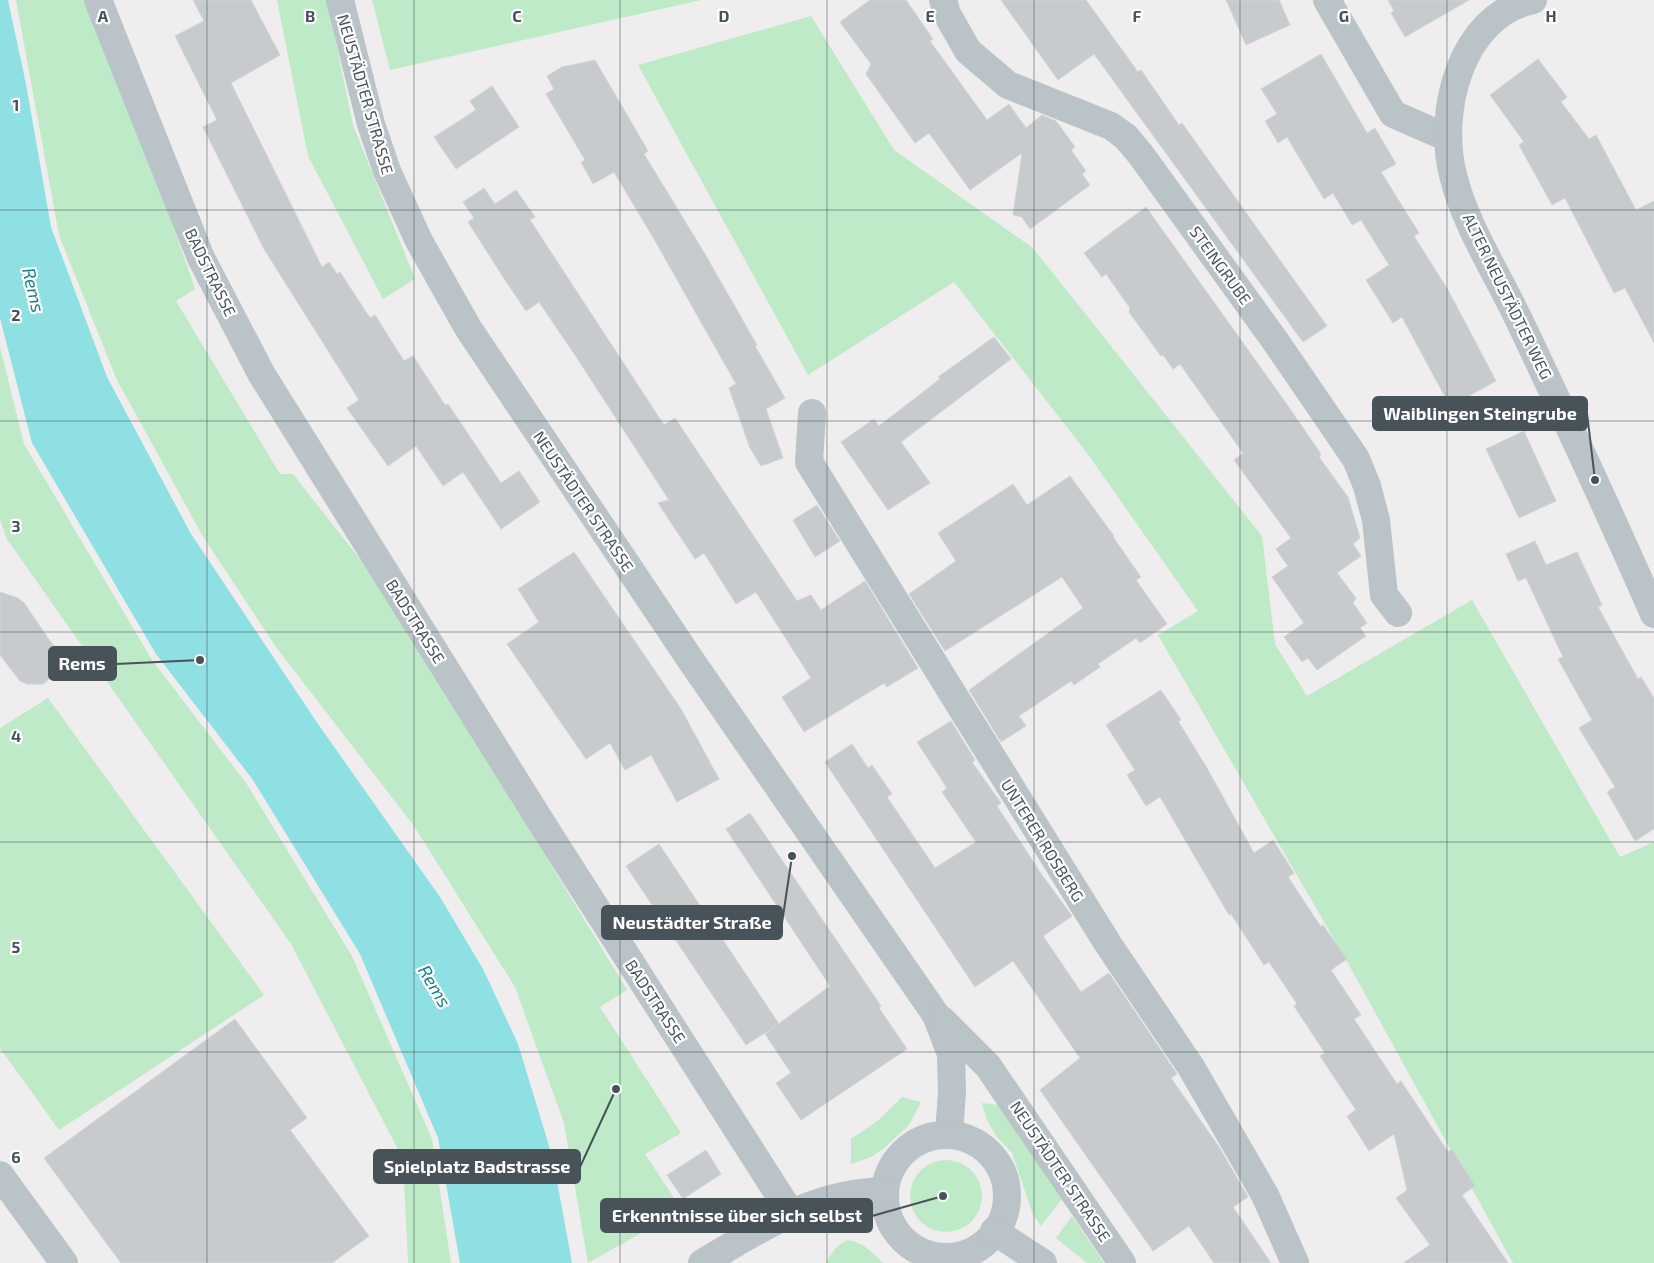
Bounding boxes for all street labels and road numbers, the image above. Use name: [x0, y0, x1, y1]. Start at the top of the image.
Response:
street label: NEUSTÄDTER STRASSE: [334, 12, 398, 176]
street label: ALTER NEUSTÄDTER WEG: [1459, 210, 1557, 382]
street label: STEINGRUBE: [1186, 222, 1256, 308]
street label: BADSTRASSE: [182, 225, 240, 319]
street label: NEUSTÄDTER STRASSE: [530, 427, 638, 575]
street label: BADSTRASSE: [383, 575, 449, 667]
street label: UNTERER ROSBERG: [998, 775, 1088, 905]
street label: BADSTRASSE: [622, 956, 690, 1046]
street label: NEUSTÄDTER STRASSE: [1007, 1097, 1115, 1245]

